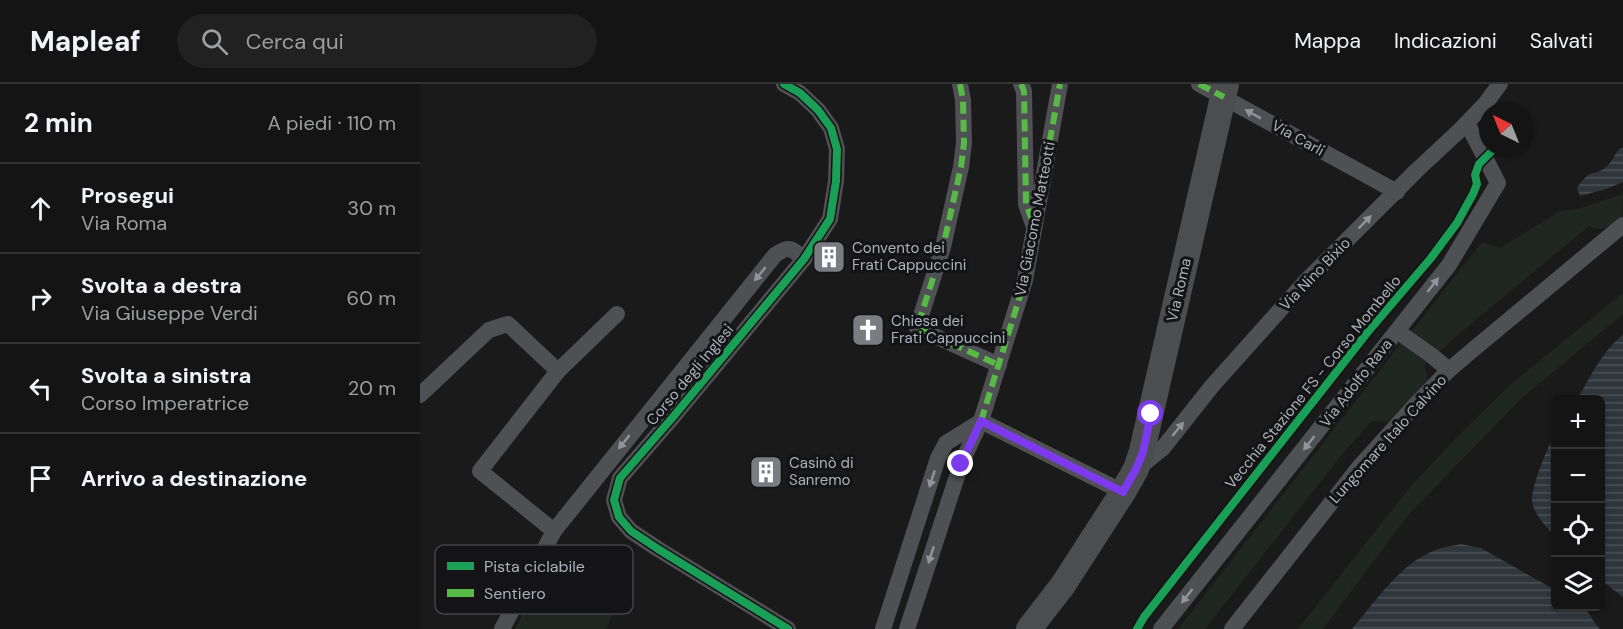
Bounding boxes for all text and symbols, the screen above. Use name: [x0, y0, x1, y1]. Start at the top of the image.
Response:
search box: [177, 14, 597, 68]
text: Mapleaf: [30, 23, 141, 60]
icon: search: [198, 25, 231, 58]
text: Cerca qui: [246, 27, 344, 56]
text: Mappa: [1294, 27, 1361, 55]
text: Indicazioni: [1394, 27, 1497, 55]
text: Salvati: [1530, 27, 1593, 55]
north arrow: [1479, 102, 1533, 156]
text: 2 min: [24, 106, 93, 140]
one-way arrow: [1244, 109, 1261, 119]
text: A piedi · 110 m: [267, 110, 396, 136]
street label: Via Carli: [1268, 115, 1328, 161]
street label: Via Giacomo Matteotti: [1010, 140, 1060, 298]
text: Prosegui: [81, 181, 174, 210]
icon: ahead: [24, 192, 57, 225]
text: 30 m: [347, 195, 396, 221]
text: Via Roma: [81, 210, 167, 236]
one-way arrow: [1358, 215, 1372, 230]
street label: Via Nino Bixio: [1275, 233, 1355, 315]
place label: Convento dei Frati Cappuccini: [852, 238, 966, 275]
building icon: Convento dei Frati Cappuccini: [811, 239, 847, 275]
street label: Via Roma: [1162, 256, 1196, 324]
one-way arrow: [753, 266, 766, 282]
text: Svolta a destra: [81, 271, 242, 300]
street label: Vecchia Stazione FS - Corso Mombello: [1221, 271, 1406, 493]
one-way arrow: [1427, 278, 1439, 293]
icon: right: [24, 282, 57, 315]
text: 60 m: [347, 285, 396, 311]
text: Via Giuseppe Verdi: [81, 300, 258, 326]
place label: Chiesa dei Frati Cappuccini: [891, 311, 1005, 348]
church icon: Chiesa dei Frati Cappuccini: [850, 312, 886, 348]
street label: Corso degli Inglesi: [642, 320, 738, 430]
street label: Via Adolfo Rava: [1315, 335, 1397, 431]
text: Svolta a sinistra: [81, 361, 251, 390]
street label: Lungomare Italo Calvino: [1325, 370, 1451, 508]
icon: left: [24, 372, 57, 405]
text: 20 m: [348, 375, 396, 401]
text: Corso Imperatrice: [81, 390, 249, 416]
map controls: [1551, 395, 1605, 611]
button: +: [1551, 395, 1605, 449]
route start: [1137, 400, 1163, 426]
one-way arrow: [1171, 421, 1184, 437]
one-way arrow: [618, 434, 631, 450]
one-way arrow: [1302, 435, 1315, 451]
button: −: [1551, 449, 1605, 503]
route end: [947, 450, 973, 476]
place label: Casinò di Sanremo: [789, 453, 854, 490]
building icon: Casinò di Sanremo: [748, 454, 784, 490]
icon: arrive: [24, 462, 57, 495]
text: Arrivo a destinazione: [81, 464, 307, 493]
one-way arrow: [927, 470, 936, 488]
button: locate: [1551, 503, 1605, 557]
legend: [435, 545, 633, 614]
one-way arrow: [926, 546, 936, 564]
text: Pista ciclabile: [484, 556, 585, 577]
button: layers: [1551, 557, 1605, 611]
text: Sentiero: [484, 583, 546, 604]
one-way arrow: [1181, 588, 1194, 604]

